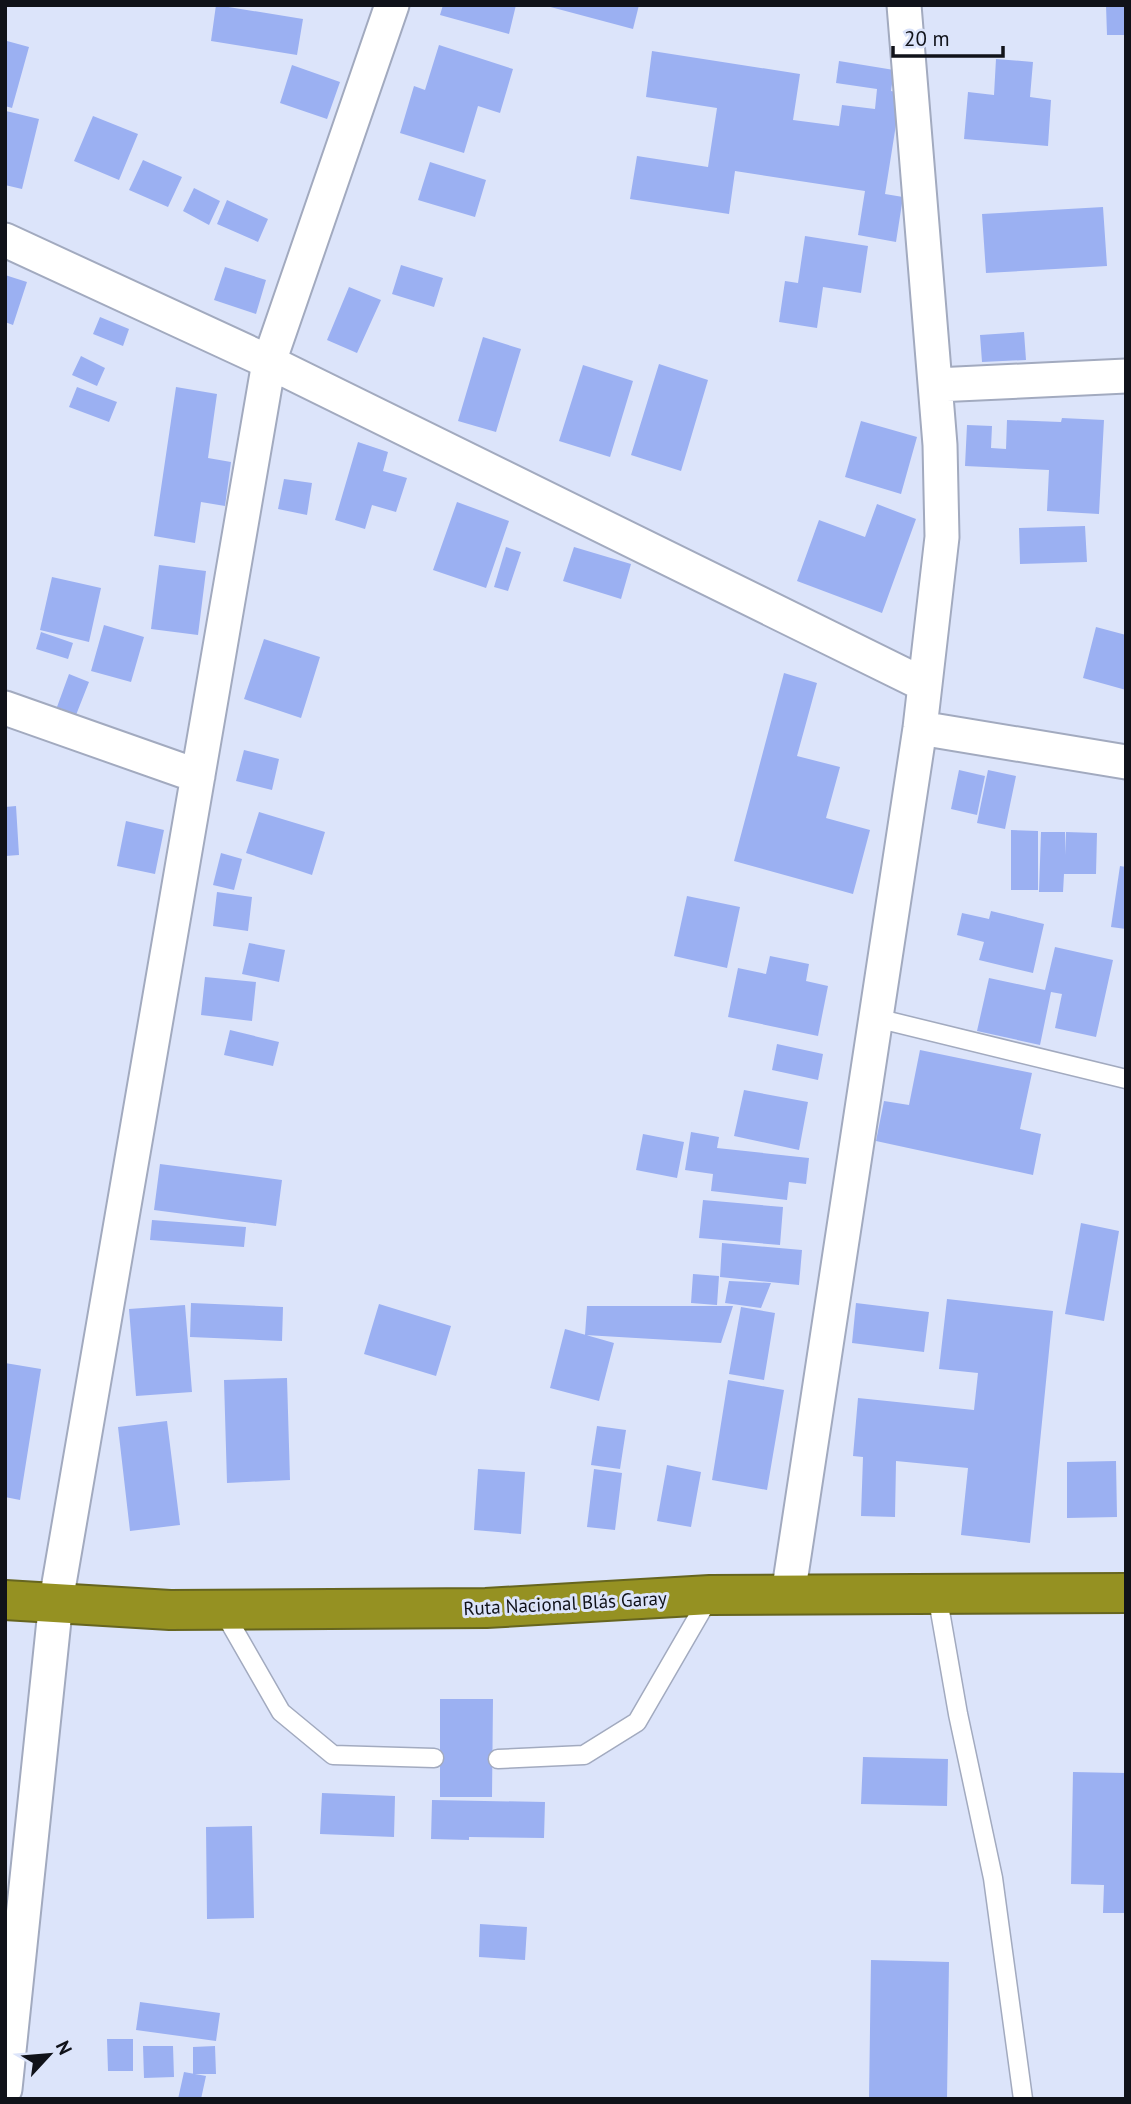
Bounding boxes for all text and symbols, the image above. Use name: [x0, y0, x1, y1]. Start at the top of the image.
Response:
scale bar: [893, 14, 1003, 58]
text: 20 m: [904, 25, 950, 52]
street label: Ruta Nacional Blás Garay: [463, 1586, 667, 1620]
north arrow: [14, 2020, 84, 2090]
text: N: [51, 2037, 78, 2058]

